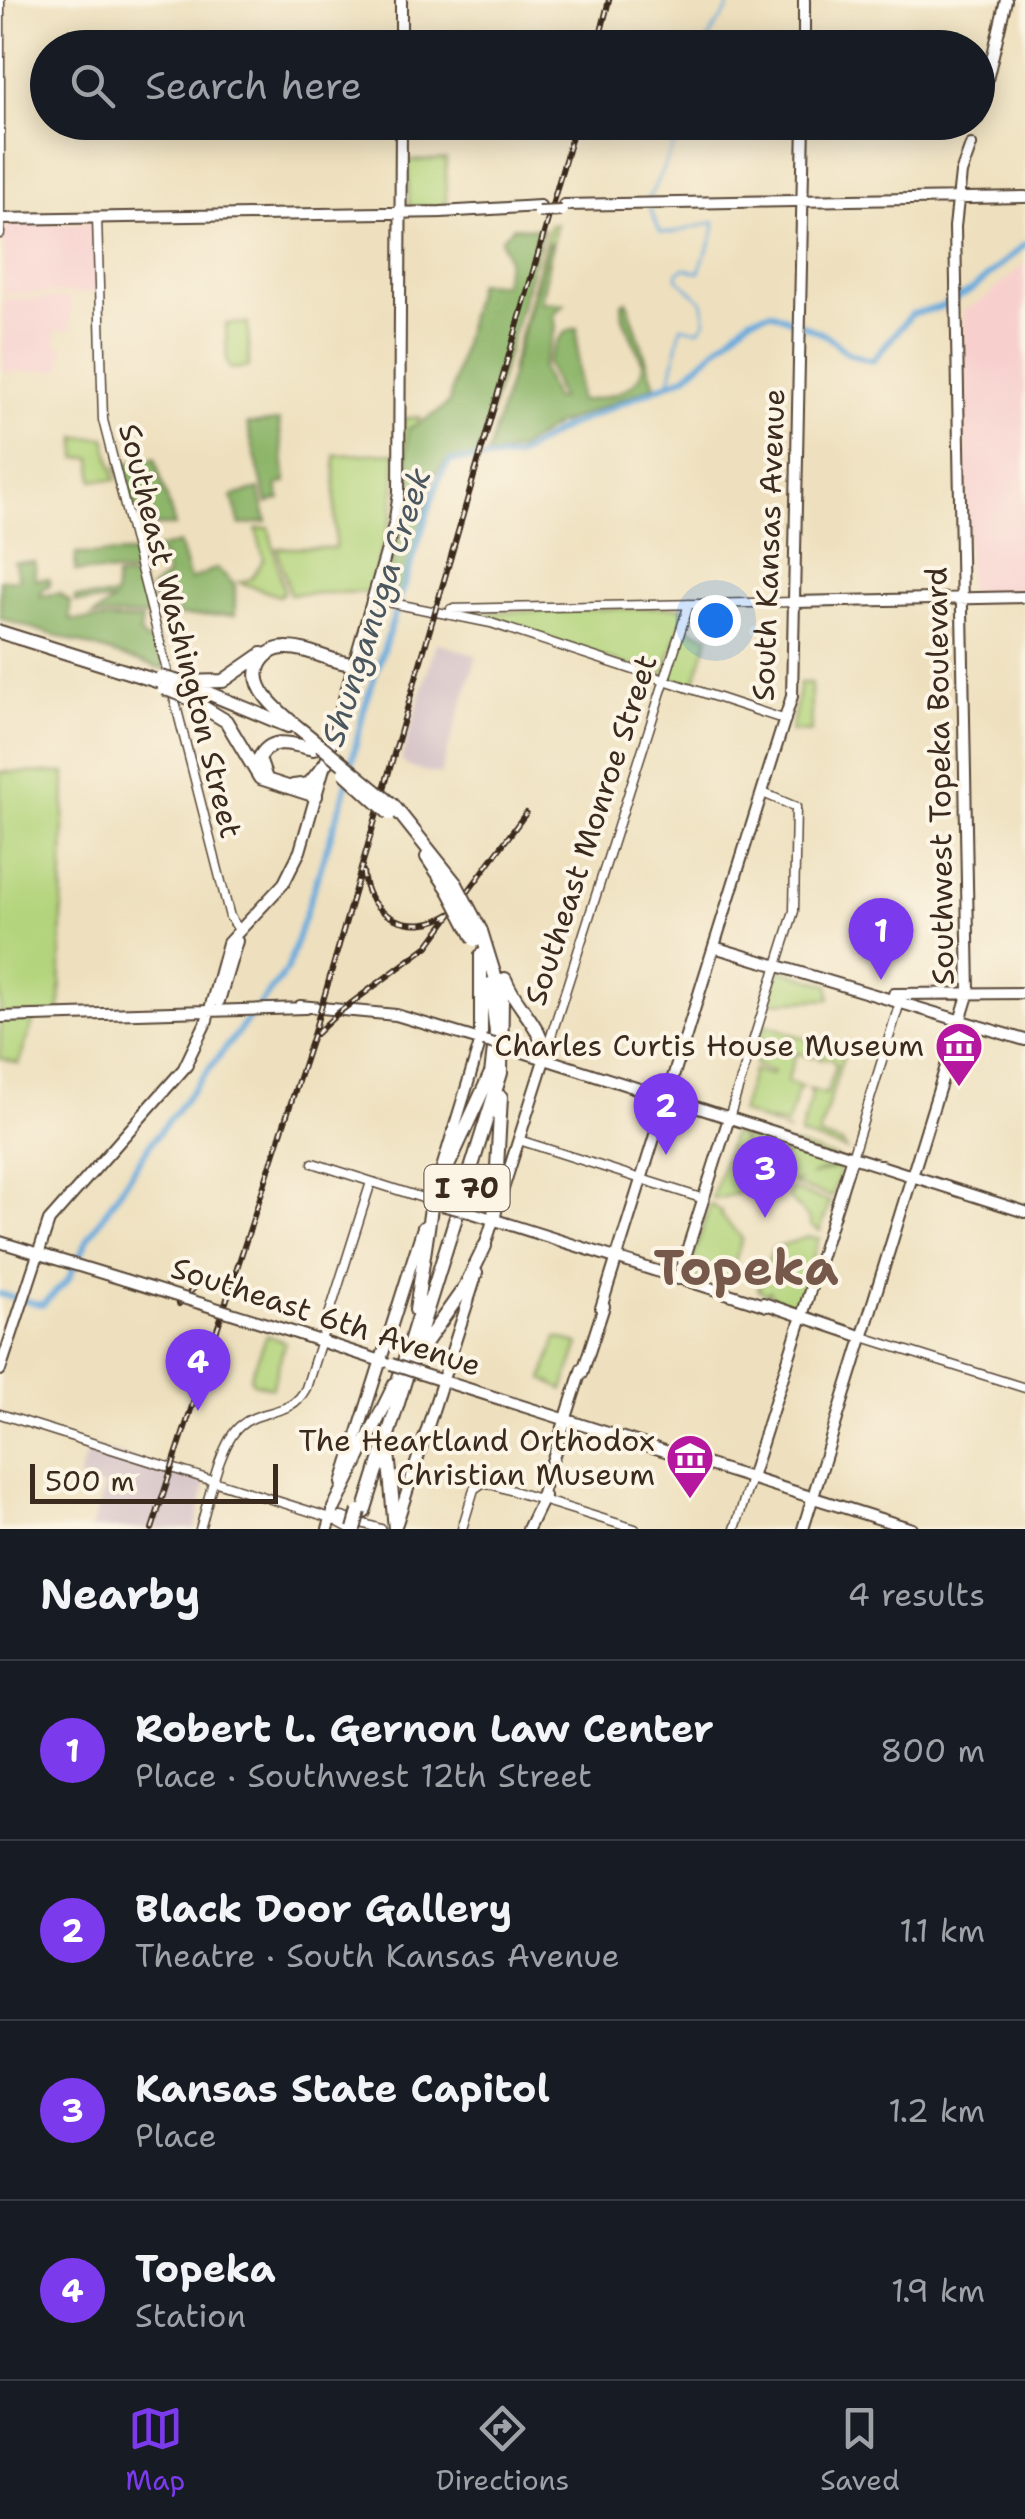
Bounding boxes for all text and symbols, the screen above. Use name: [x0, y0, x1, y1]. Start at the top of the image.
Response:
search box: [30, 30, 995, 140]
icon: search: [65, 58, 120, 113]
text: Search here: [145, 60, 362, 111]
street label: South Kansas Avenue: [743, 388, 794, 702]
street label: Southeast Washington Street: [109, 419, 252, 842]
water label: Shunganuga Creek: [310, 462, 441, 751]
street label: Southwest Topeka Boulevard: [915, 567, 964, 985]
your location: [690, 595, 741, 646]
street label: Southeast Monroe Street: [514, 649, 667, 1010]
pin: 1: [848, 898, 914, 980]
museum icon: Charles Curtis House Museum: [933, 1020, 985, 1088]
place label: Charles Curtis House Museum: [494, 1025, 924, 1066]
pin: 2: [634, 1072, 698, 1155]
pin: 3: [732, 1136, 798, 1218]
road number: I 70: [424, 1165, 510, 1211]
district label: Topeka: [653, 1234, 839, 1301]
street label: Southeast 6th Avenue: [166, 1247, 486, 1386]
pin: 4: [166, 1328, 230, 1411]
place label: The Heartland Orthodox Christian Museum: [298, 1420, 655, 1495]
museum icon: The Heartland Orthodox Christian Museum: [664, 1432, 716, 1500]
scale bar: [30, 1459, 278, 1504]
text: 500 m: [45, 1462, 135, 1500]
text: Nearby: [40, 1566, 200, 1622]
text: 4 results: [848, 1573, 985, 1616]
text: Robert L. Gernon Law Center: [135, 1703, 714, 1754]
text: 1: [65, 1729, 80, 1772]
text: 800 m: [880, 1729, 985, 1772]
text: Place · Southwest 12th Street: [135, 1754, 592, 1797]
text: Black Door Gallery: [135, 1883, 512, 1934]
text: 2: [61, 1909, 84, 1952]
text: 1.1 km: [899, 1909, 985, 1952]
text: Theatre · South Kansas Avenue: [135, 1934, 620, 1977]
text: Kansas State Capitol: [135, 2063, 550, 2114]
text: 3: [61, 2089, 84, 2132]
text: 1.2 km: [888, 2089, 985, 2132]
text: Place: [135, 2114, 217, 2157]
text: Topeka: [135, 2243, 276, 2294]
text: 4: [61, 2269, 84, 2312]
text: 1.9 km: [891, 2269, 985, 2312]
text: Station: [135, 2294, 246, 2337]
tab: Map: [125, 2401, 185, 2499]
tab: Directions: [436, 2401, 569, 2499]
tab: Saved: [820, 2401, 900, 2499]

